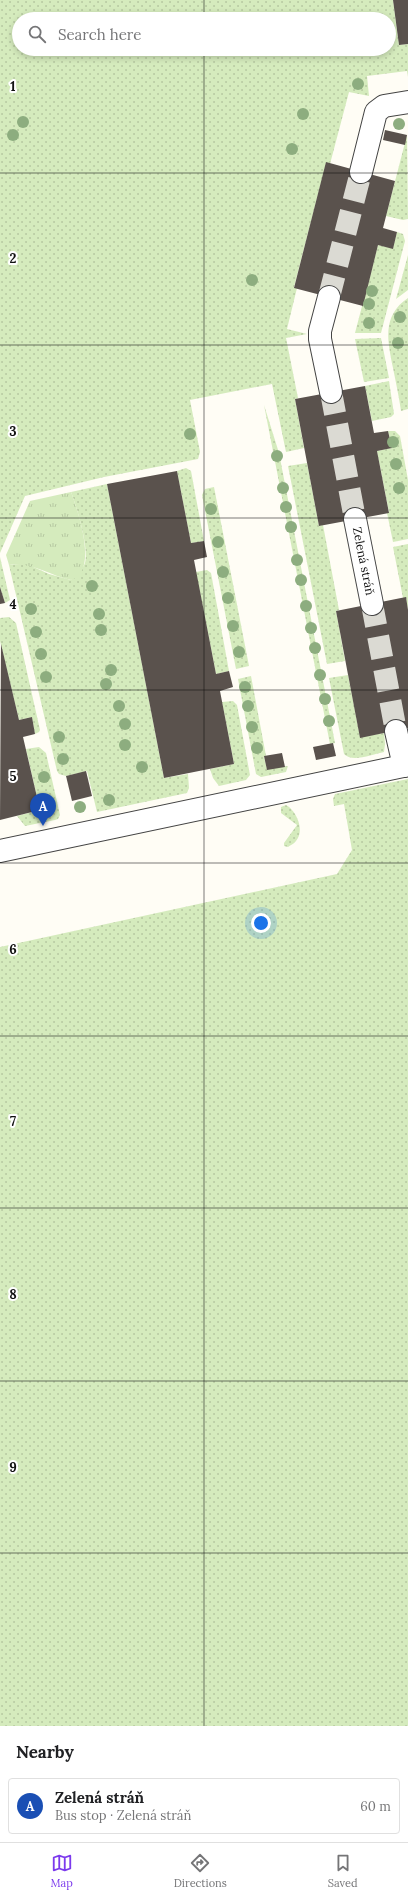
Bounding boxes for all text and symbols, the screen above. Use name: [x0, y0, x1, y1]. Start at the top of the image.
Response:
search box: [12, 12, 396, 56]
icon: search: [26, 23, 48, 45]
text: Search here: [58, 25, 141, 44]
text: 1: [10, 78, 16, 95]
text: 2: [10, 250, 17, 267]
text: 3: [9, 423, 17, 440]
street label: Zelená stráň: [350, 526, 378, 596]
text: 4: [9, 596, 17, 613]
text: 5: [9, 768, 17, 785]
pin: A: [30, 793, 56, 826]
your location: [251, 913, 271, 933]
text: 6: [9, 941, 17, 958]
text: 7: [10, 1113, 16, 1130]
text: 8: [9, 1286, 17, 1303]
text: 9: [9, 1459, 17, 1476]
text: Nearby: [16, 1741, 74, 1763]
text: Zelená stráň: [55, 1788, 144, 1807]
text: A: [26, 1798, 34, 1815]
text: 60 m: [360, 1798, 391, 1815]
text: Bus stop · Zelená stráň: [55, 1807, 191, 1824]
tab: Map: [50, 1852, 73, 1890]
tab: Directions: [174, 1852, 227, 1890]
tab: Saved: [328, 1852, 358, 1890]

